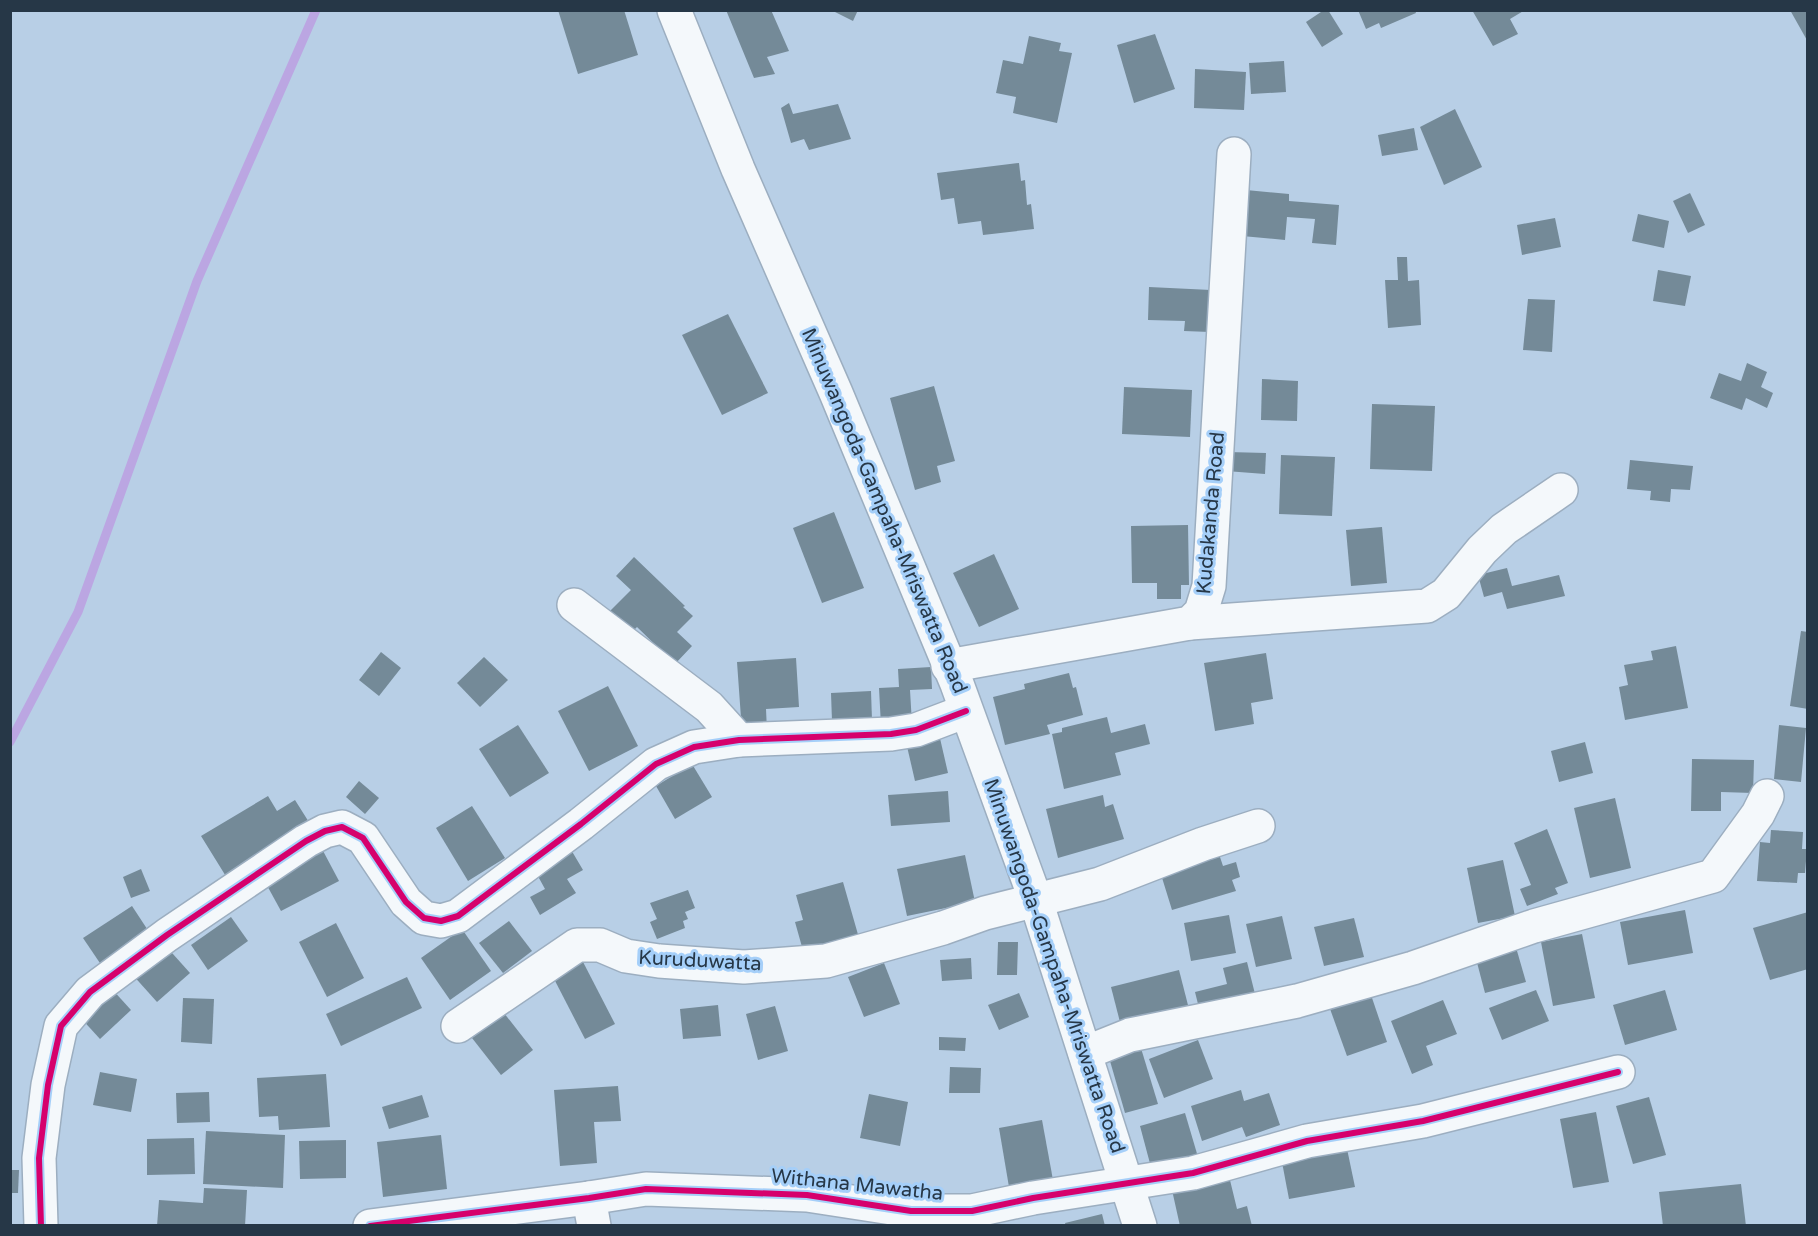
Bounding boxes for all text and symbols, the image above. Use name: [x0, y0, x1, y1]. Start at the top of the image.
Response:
street label: Minuwangoda-Gampaha-Mriswatta Road: [796, 325, 972, 697]
street label: Kudakanda Road: [1192, 431, 1230, 595]
street label: Minuwangoda-Gampaha-Mriswatta Road: [978, 776, 1130, 1156]
street label: Kuruduwatta: [638, 946, 762, 976]
street label: Withana Mawatha: [770, 1164, 944, 1206]

